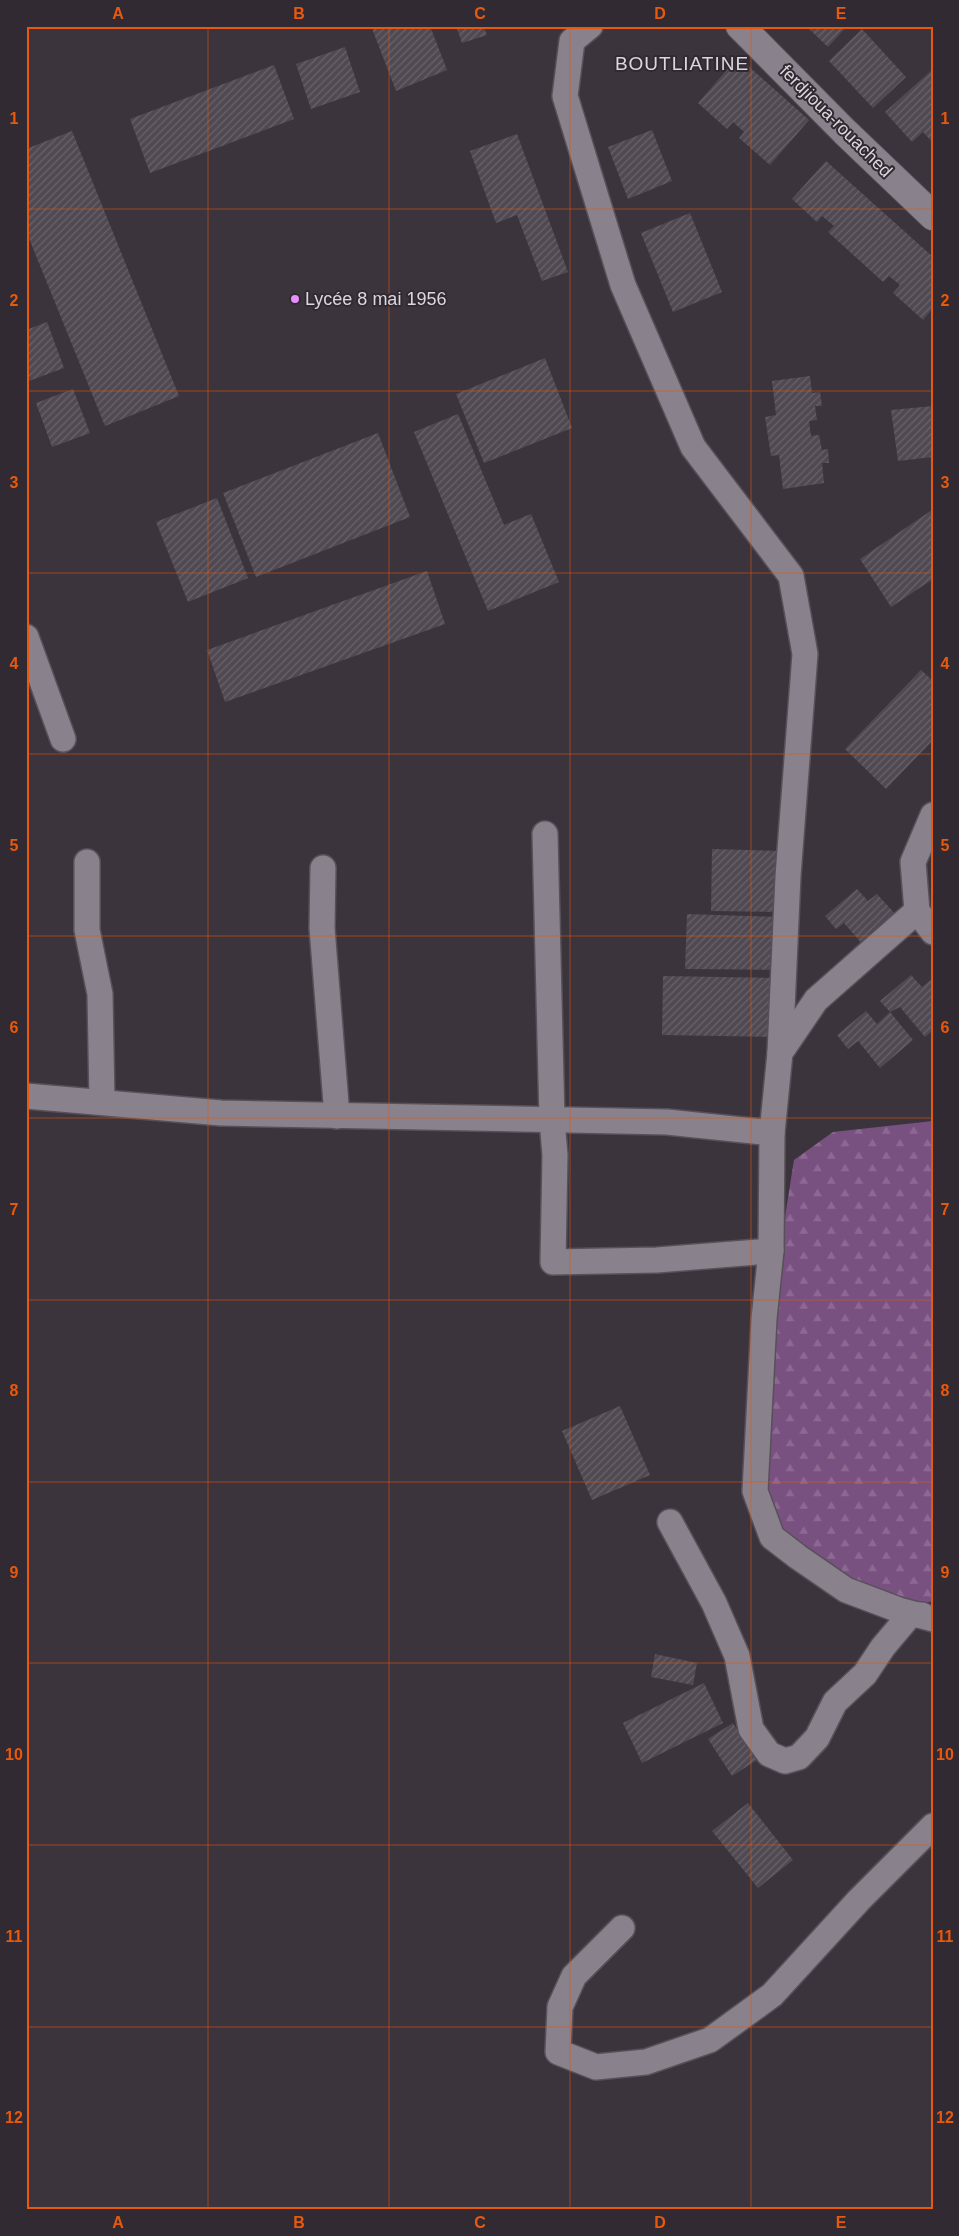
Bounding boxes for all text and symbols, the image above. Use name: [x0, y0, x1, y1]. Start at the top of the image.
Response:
text: A: [112, 5, 124, 22]
text: B: [293, 5, 305, 22]
text: C: [474, 5, 486, 22]
text: D: [654, 5, 666, 22]
text: E: [836, 5, 847, 22]
district label: BOUTLIATINE: [615, 53, 749, 74]
street label: ferdjioua-rouached: [776, 61, 896, 181]
text: 1: [10, 110, 19, 127]
text: 1: [941, 110, 950, 127]
place label: Lycée 8 mai 1956: [305, 289, 446, 309]
text: 2: [10, 292, 19, 309]
text: 2: [941, 292, 950, 309]
marker: Lycée 8 mai 1956: [289, 293, 301, 305]
text: 3: [10, 474, 19, 491]
text: 3: [941, 474, 950, 491]
text: 4: [10, 655, 19, 672]
text: 4: [941, 655, 950, 672]
text: 5: [10, 837, 19, 854]
text: 5: [941, 837, 950, 854]
text: 6: [10, 1019, 19, 1036]
text: 6: [941, 1019, 950, 1036]
text: 7: [10, 1201, 19, 1218]
text: 7: [941, 1201, 950, 1218]
text: 8: [10, 1382, 19, 1399]
text: 8: [941, 1382, 950, 1399]
text: 9: [10, 1564, 19, 1581]
text: 9: [941, 1564, 950, 1581]
text: 10: [5, 1746, 23, 1763]
text: 10: [936, 1746, 954, 1763]
text: 11: [6, 1928, 23, 1945]
text: 11: [937, 1928, 954, 1945]
text: 12: [5, 2109, 23, 2126]
text: 12: [936, 2109, 954, 2126]
text: A: [112, 2214, 124, 2231]
text: B: [293, 2214, 305, 2231]
text: C: [474, 2214, 486, 2231]
text: D: [654, 2214, 666, 2231]
text: E: [836, 2214, 847, 2231]

